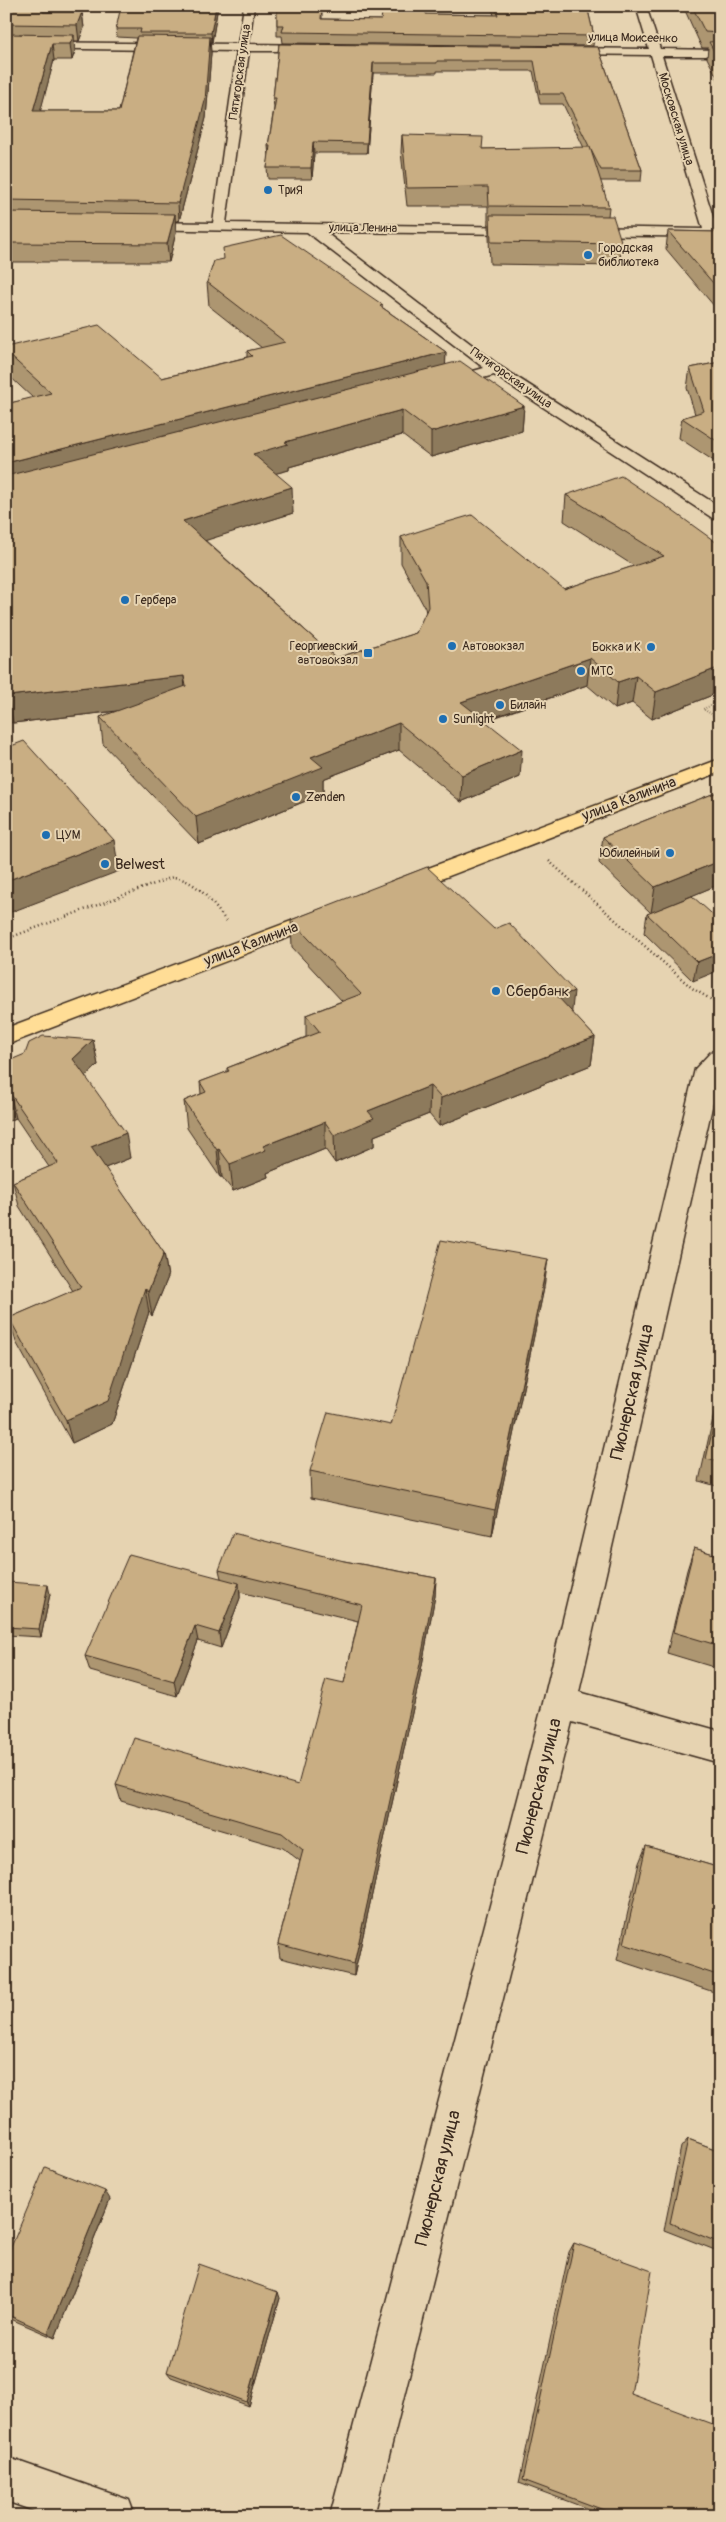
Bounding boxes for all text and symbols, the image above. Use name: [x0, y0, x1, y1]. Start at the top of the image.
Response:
street label: Пятигорская улица: [226, 23, 254, 121]
street label: улица Моисеенко: [587, 30, 678, 46]
street label: Московская улица: [655, 71, 697, 167]
place label: ТриЯ: [278, 183, 303, 198]
marker: ТриЯ: [262, 184, 274, 196]
street label: улица Ленина: [328, 220, 398, 236]
place label: Городская библиотека: [598, 241, 659, 270]
marker: Городская библиотека: [582, 249, 594, 261]
street label: Пятигорская улица: [467, 344, 555, 412]
place label: Гербера: [135, 593, 177, 608]
marker: Гербера: [119, 594, 131, 606]
place label: Георгиевский автовокзал: [290, 639, 358, 668]
place label: Автовокзал: [462, 639, 524, 654]
marker: Автовокзал: [446, 640, 458, 652]
place label: Бокка и К: [592, 640, 641, 655]
marker: Бокка и К: [645, 641, 657, 653]
marker: Георгиевский автовокзал: [362, 647, 374, 659]
place label: МТС: [591, 664, 614, 679]
marker: МТС: [575, 665, 587, 677]
place label: Билайн: [510, 698, 546, 713]
marker: Билайн: [494, 699, 506, 711]
place label: Sunlight: [453, 712, 495, 727]
marker: Sunlight: [437, 713, 449, 725]
street label: улица Калинина: [578, 772, 679, 826]
place label: Zenden: [306, 790, 345, 805]
marker: Zenden: [290, 791, 302, 803]
place label: ЦУМ: [56, 828, 81, 843]
marker: ЦУМ: [40, 829, 52, 841]
place label: Юбилейный: [600, 846, 660, 861]
marker: Юбилейный: [664, 847, 676, 859]
place label: Belwest: [115, 855, 166, 874]
marker: Belwest: [99, 858, 111, 870]
street label: улица Калинина: [200, 917, 301, 971]
place label: Сбербанк: [506, 982, 569, 1001]
marker: Сбербанк: [490, 985, 502, 997]
street label: Пионерская улица: [605, 1322, 659, 1462]
street label: Пионерская улица: [511, 1716, 567, 1856]
street label: Пионерская улица: [410, 2108, 466, 2248]

